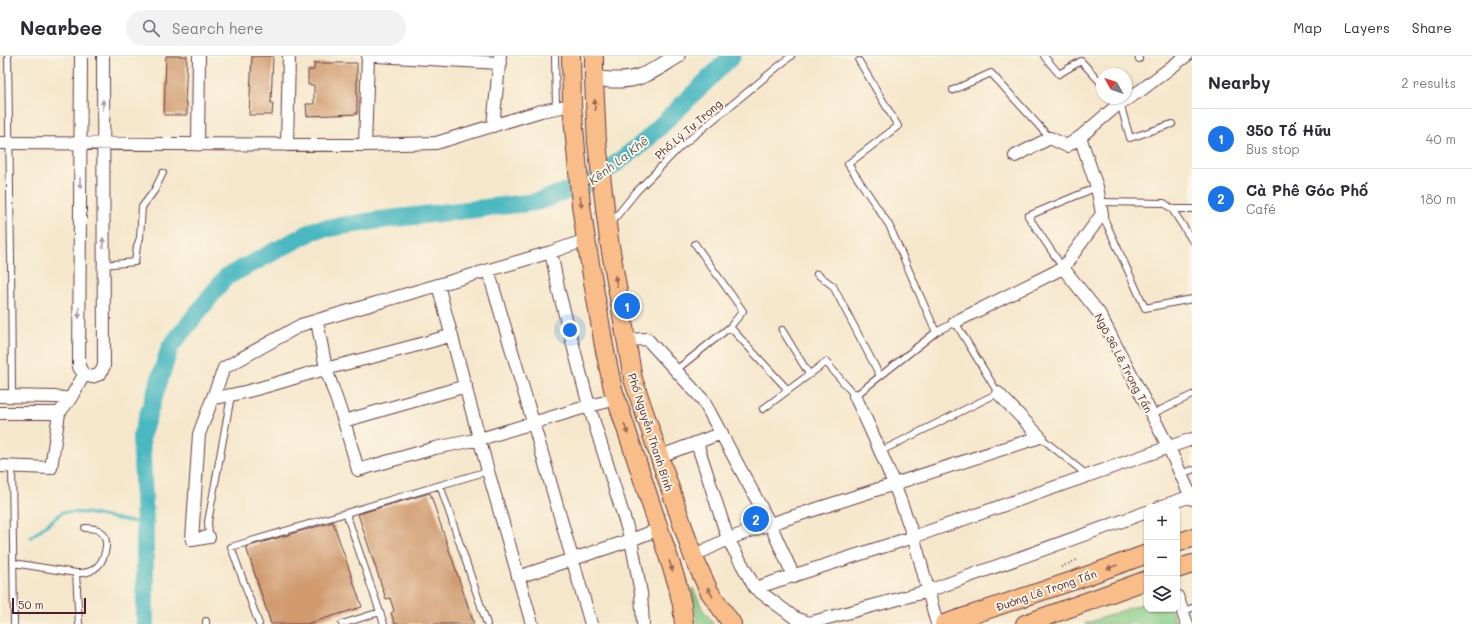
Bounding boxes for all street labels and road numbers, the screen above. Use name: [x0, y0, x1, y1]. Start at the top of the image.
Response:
street label: Phố Lý Tự Trọng: [651, 96, 725, 162]
street label: Ngõ 36 Lê Trọng Tấn: [1091, 311, 1157, 415]
street label: Phố Nguyễn Thanh Bình: [625, 371, 677, 493]
street label: Đường Lê Trọng Tấn: [994, 566, 1098, 614]

